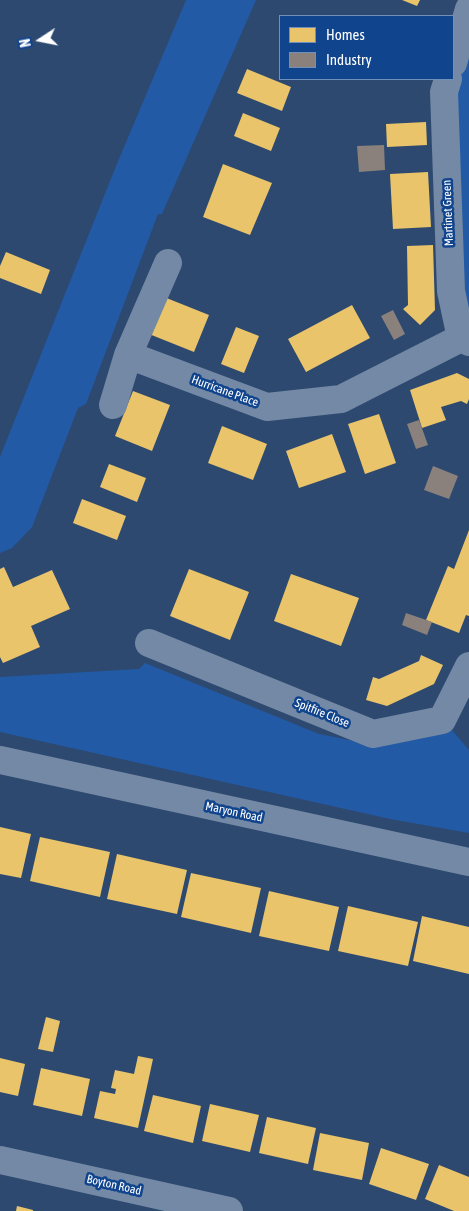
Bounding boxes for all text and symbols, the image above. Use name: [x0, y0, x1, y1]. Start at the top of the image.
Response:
north arrow: [15, 15, 65, 65]
legend: [279, 15, 454, 80]
text: Homes: [326, 26, 365, 43]
text: N: [17, 37, 34, 48]
text: Industry: [326, 51, 372, 68]
street label: Martinet Green: [440, 180, 456, 246]
street label: Hurricane Place: [190, 372, 260, 410]
street label: Spitfire Close: [293, 696, 351, 730]
street label: Maryon Road: [204, 799, 264, 825]
street label: Boyton Road: [85, 1172, 143, 1198]

